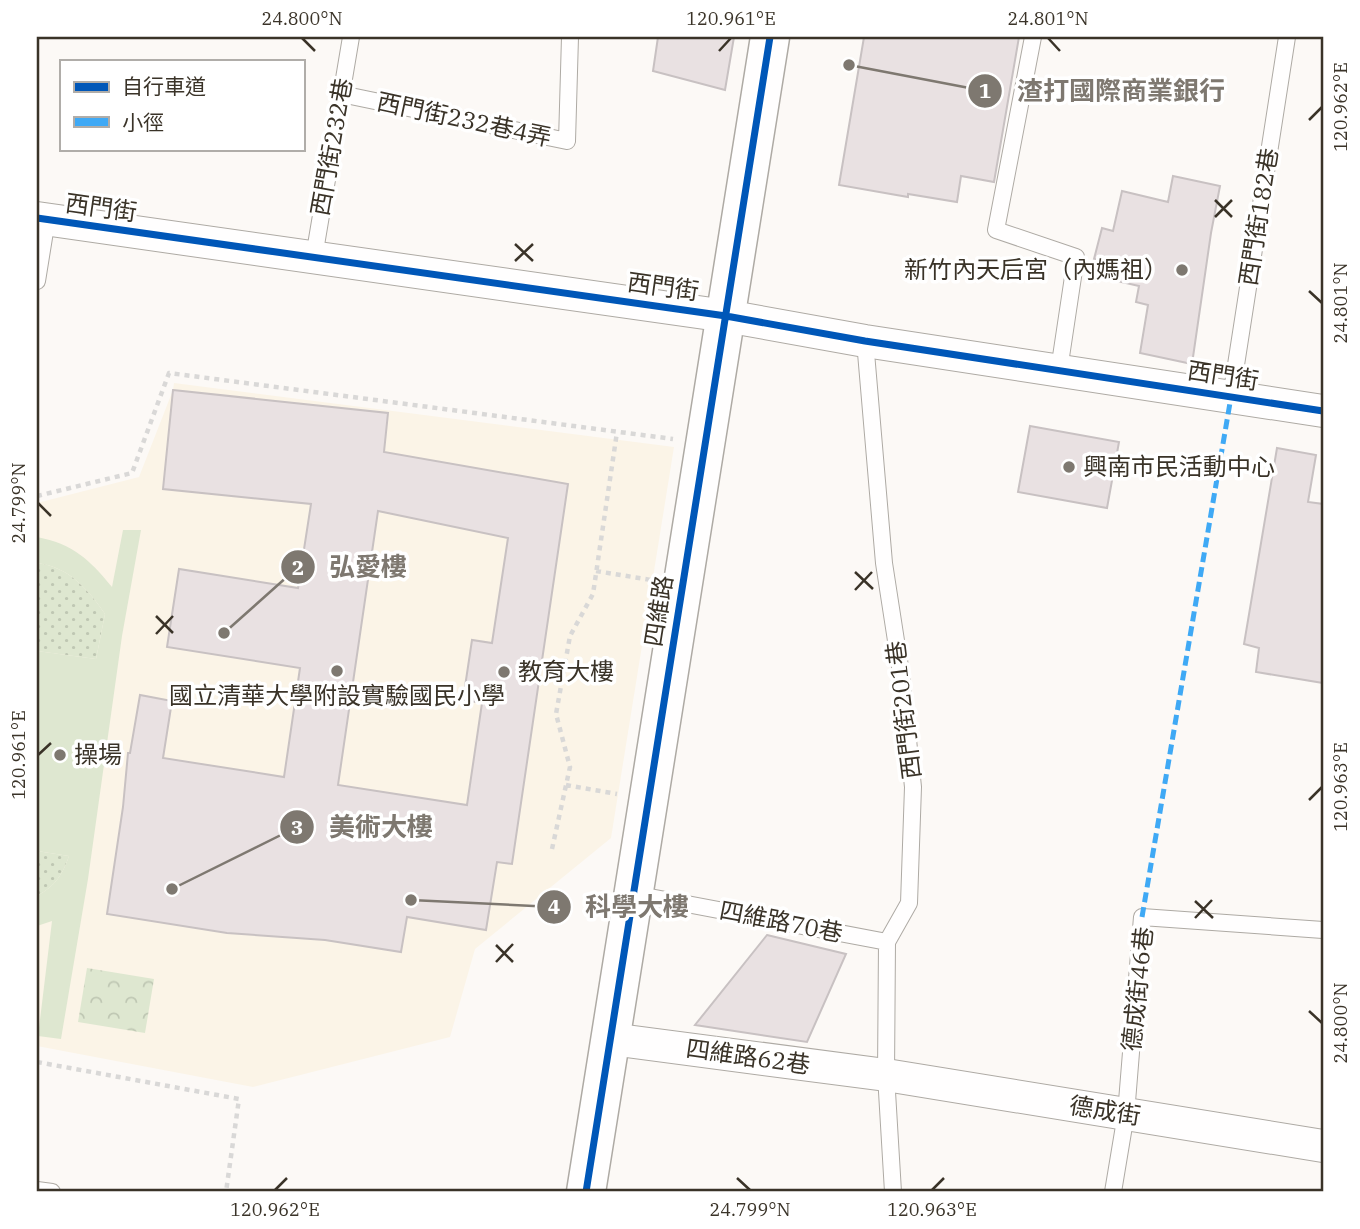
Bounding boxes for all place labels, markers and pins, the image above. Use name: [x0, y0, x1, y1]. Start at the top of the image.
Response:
callout: 渣打國際商業銀行: [968, 67, 1239, 114]
place label: 新竹內天后宮（內媽祖）: [904, 253, 1168, 285]
marker: 新竹內天后宮（內媽祖）: [1174, 262, 1190, 278]
place label: 興南市民活動中心: [1083, 450, 1275, 482]
marker: 興南市民活動中心: [1061, 459, 1077, 475]
callout: 弘愛樓: [280, 544, 421, 591]
place label: 教育大樓: [518, 655, 614, 687]
marker: 國立清華大學附設實驗國民小學: [329, 663, 345, 679]
marker: 教育大樓: [496, 664, 512, 680]
place label: 國立清華大學附設實驗國民小學: [169, 679, 505, 711]
place label: 操場: [74, 738, 122, 770]
marker: 操場: [52, 747, 68, 763]
callout: 美術大樓: [280, 804, 447, 851]
callout: 科學大樓: [536, 883, 703, 930]

